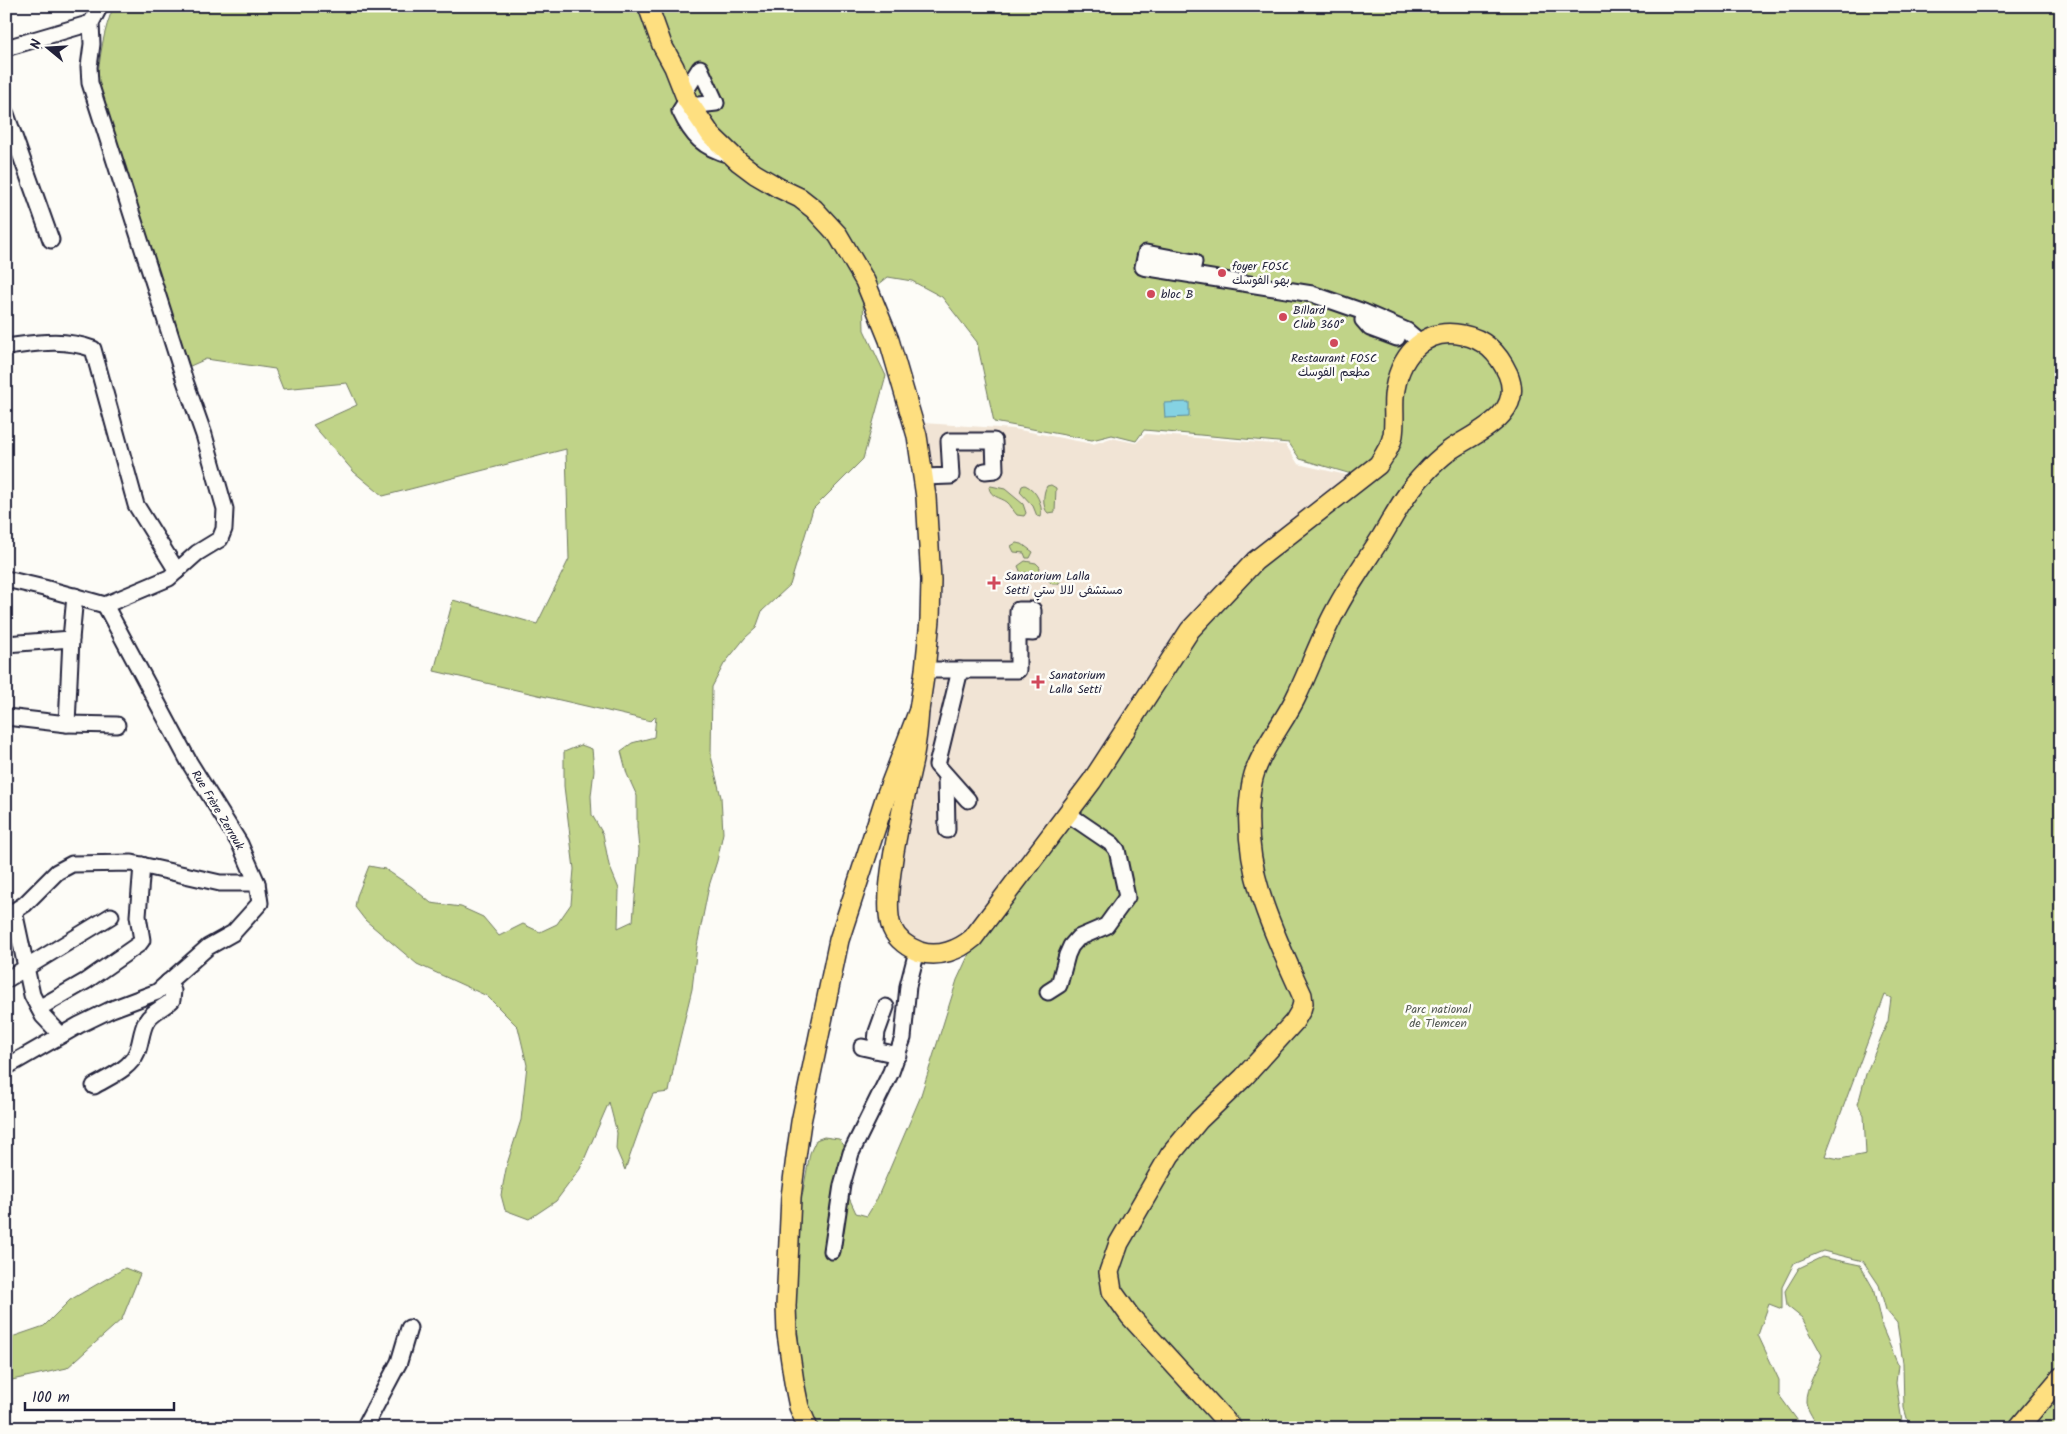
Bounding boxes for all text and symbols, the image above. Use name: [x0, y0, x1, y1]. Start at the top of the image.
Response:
north arrow: [22, 22, 72, 72]
text: N: [25, 37, 48, 52]
place label: foyer FOSC بهو الفوسك: [1232, 257, 1290, 290]
marker: foyer FOSC بهو الفوسك: [1216, 267, 1228, 279]
place label: bloc B: [1161, 285, 1193, 304]
marker: bloc B: [1145, 288, 1157, 300]
place label: Billard Club 360°: [1293, 301, 1345, 334]
marker: Billard Club 360°: [1277, 311, 1289, 323]
marker: Restaurant FOSC مطعم الفوسك: [1328, 337, 1340, 349]
place label: Restaurant FOSC مطعم الفوسك: [1291, 349, 1377, 382]
place label: Sanatorium Lalla Setti مستشفى لالا ستي: [1005, 567, 1123, 601]
marker: Sanatorium Lalla Setti مستشفى لالا ستي: [987, 576, 1001, 590]
place label: Sanatorium Lalla Setti: [1049, 666, 1106, 699]
marker: Sanatorium Lalla Setti: [1031, 675, 1045, 689]
street label: Rue Frère Zerrouk: [186, 767, 249, 854]
park label: Parc national de Tlemcen: [1405, 1000, 1471, 1033]
scale bar: [25, 1379, 174, 1411]
text: 100 m: [32, 1386, 70, 1410]

